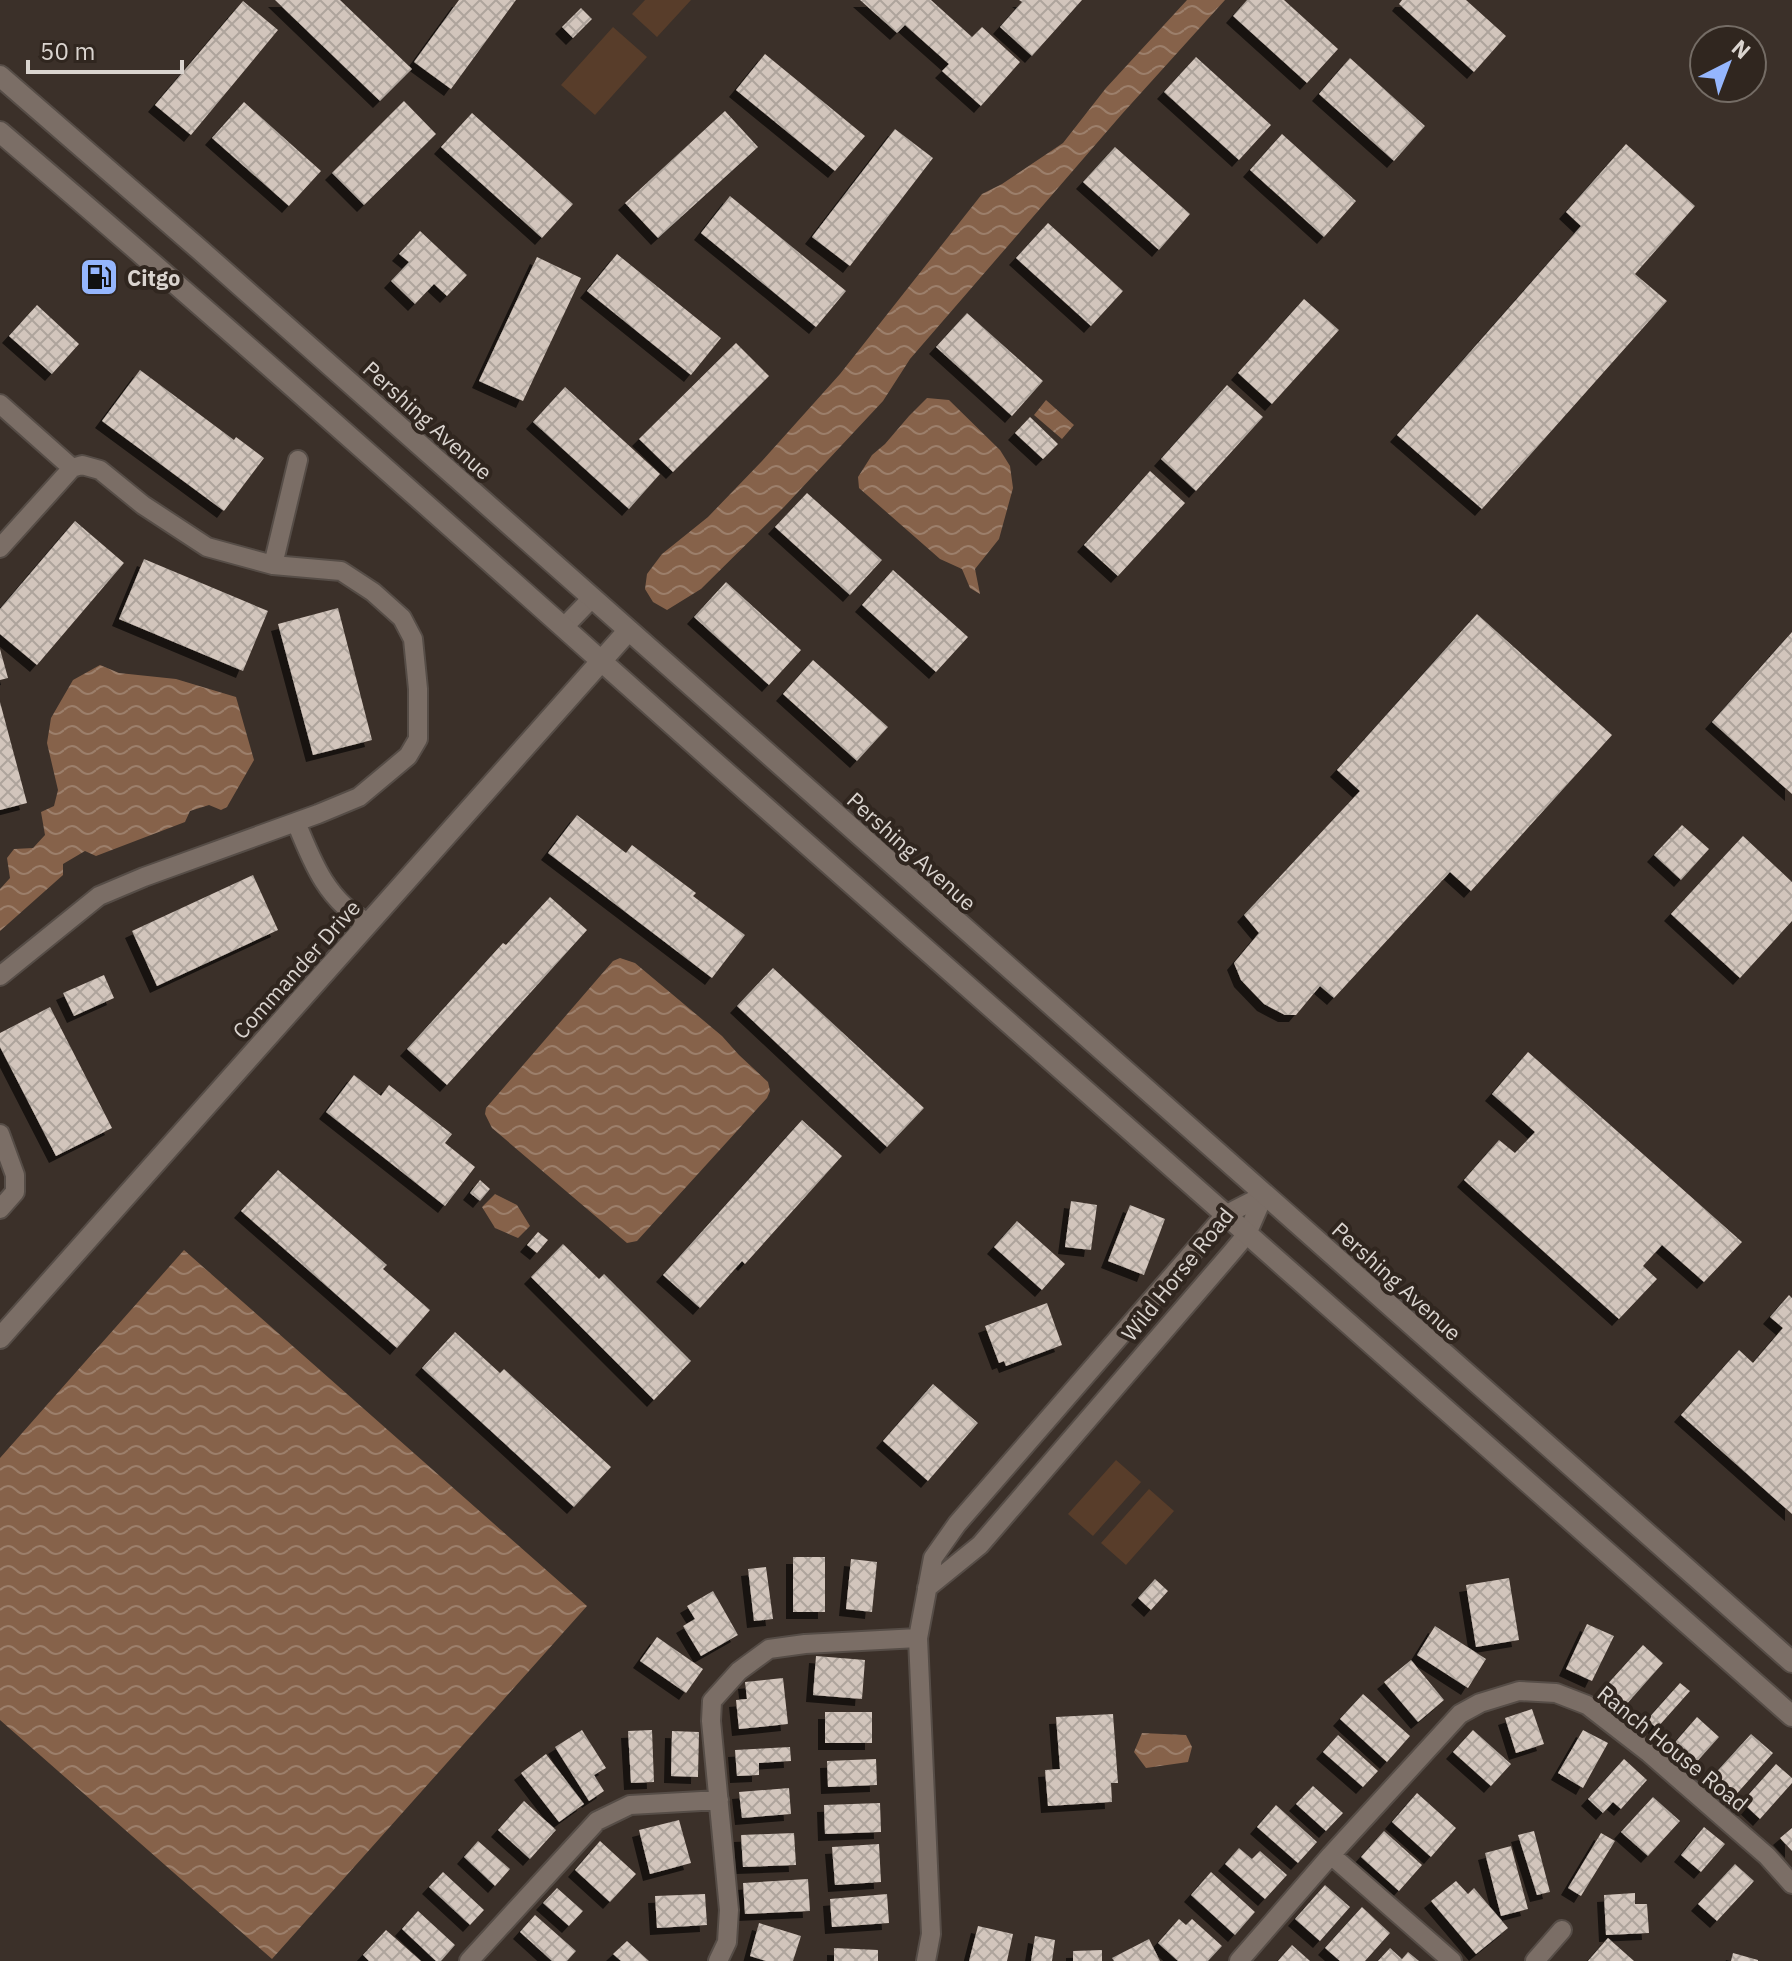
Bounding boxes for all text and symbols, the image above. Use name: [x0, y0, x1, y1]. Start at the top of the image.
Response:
scale bar: [28, 24, 182, 74]
north arrow: [1688, 24, 1768, 104]
text: N: [1726, 33, 1757, 65]
text: 50 m: [40, 35, 95, 67]
fuel station icon: Citgo: [78, 256, 120, 298]
place label: Citgo: [127, 263, 180, 292]
street label: Pershing Avenue: [357, 354, 499, 486]
street label: Pershing Avenue: [841, 785, 983, 917]
street label: Commander Drive: [226, 893, 366, 1045]
street label: Wild Horse Road: [1114, 1201, 1240, 1347]
street label: Pershing Avenue: [1326, 1215, 1468, 1347]
street label: Ranch House Road: [1592, 1678, 1754, 1818]

